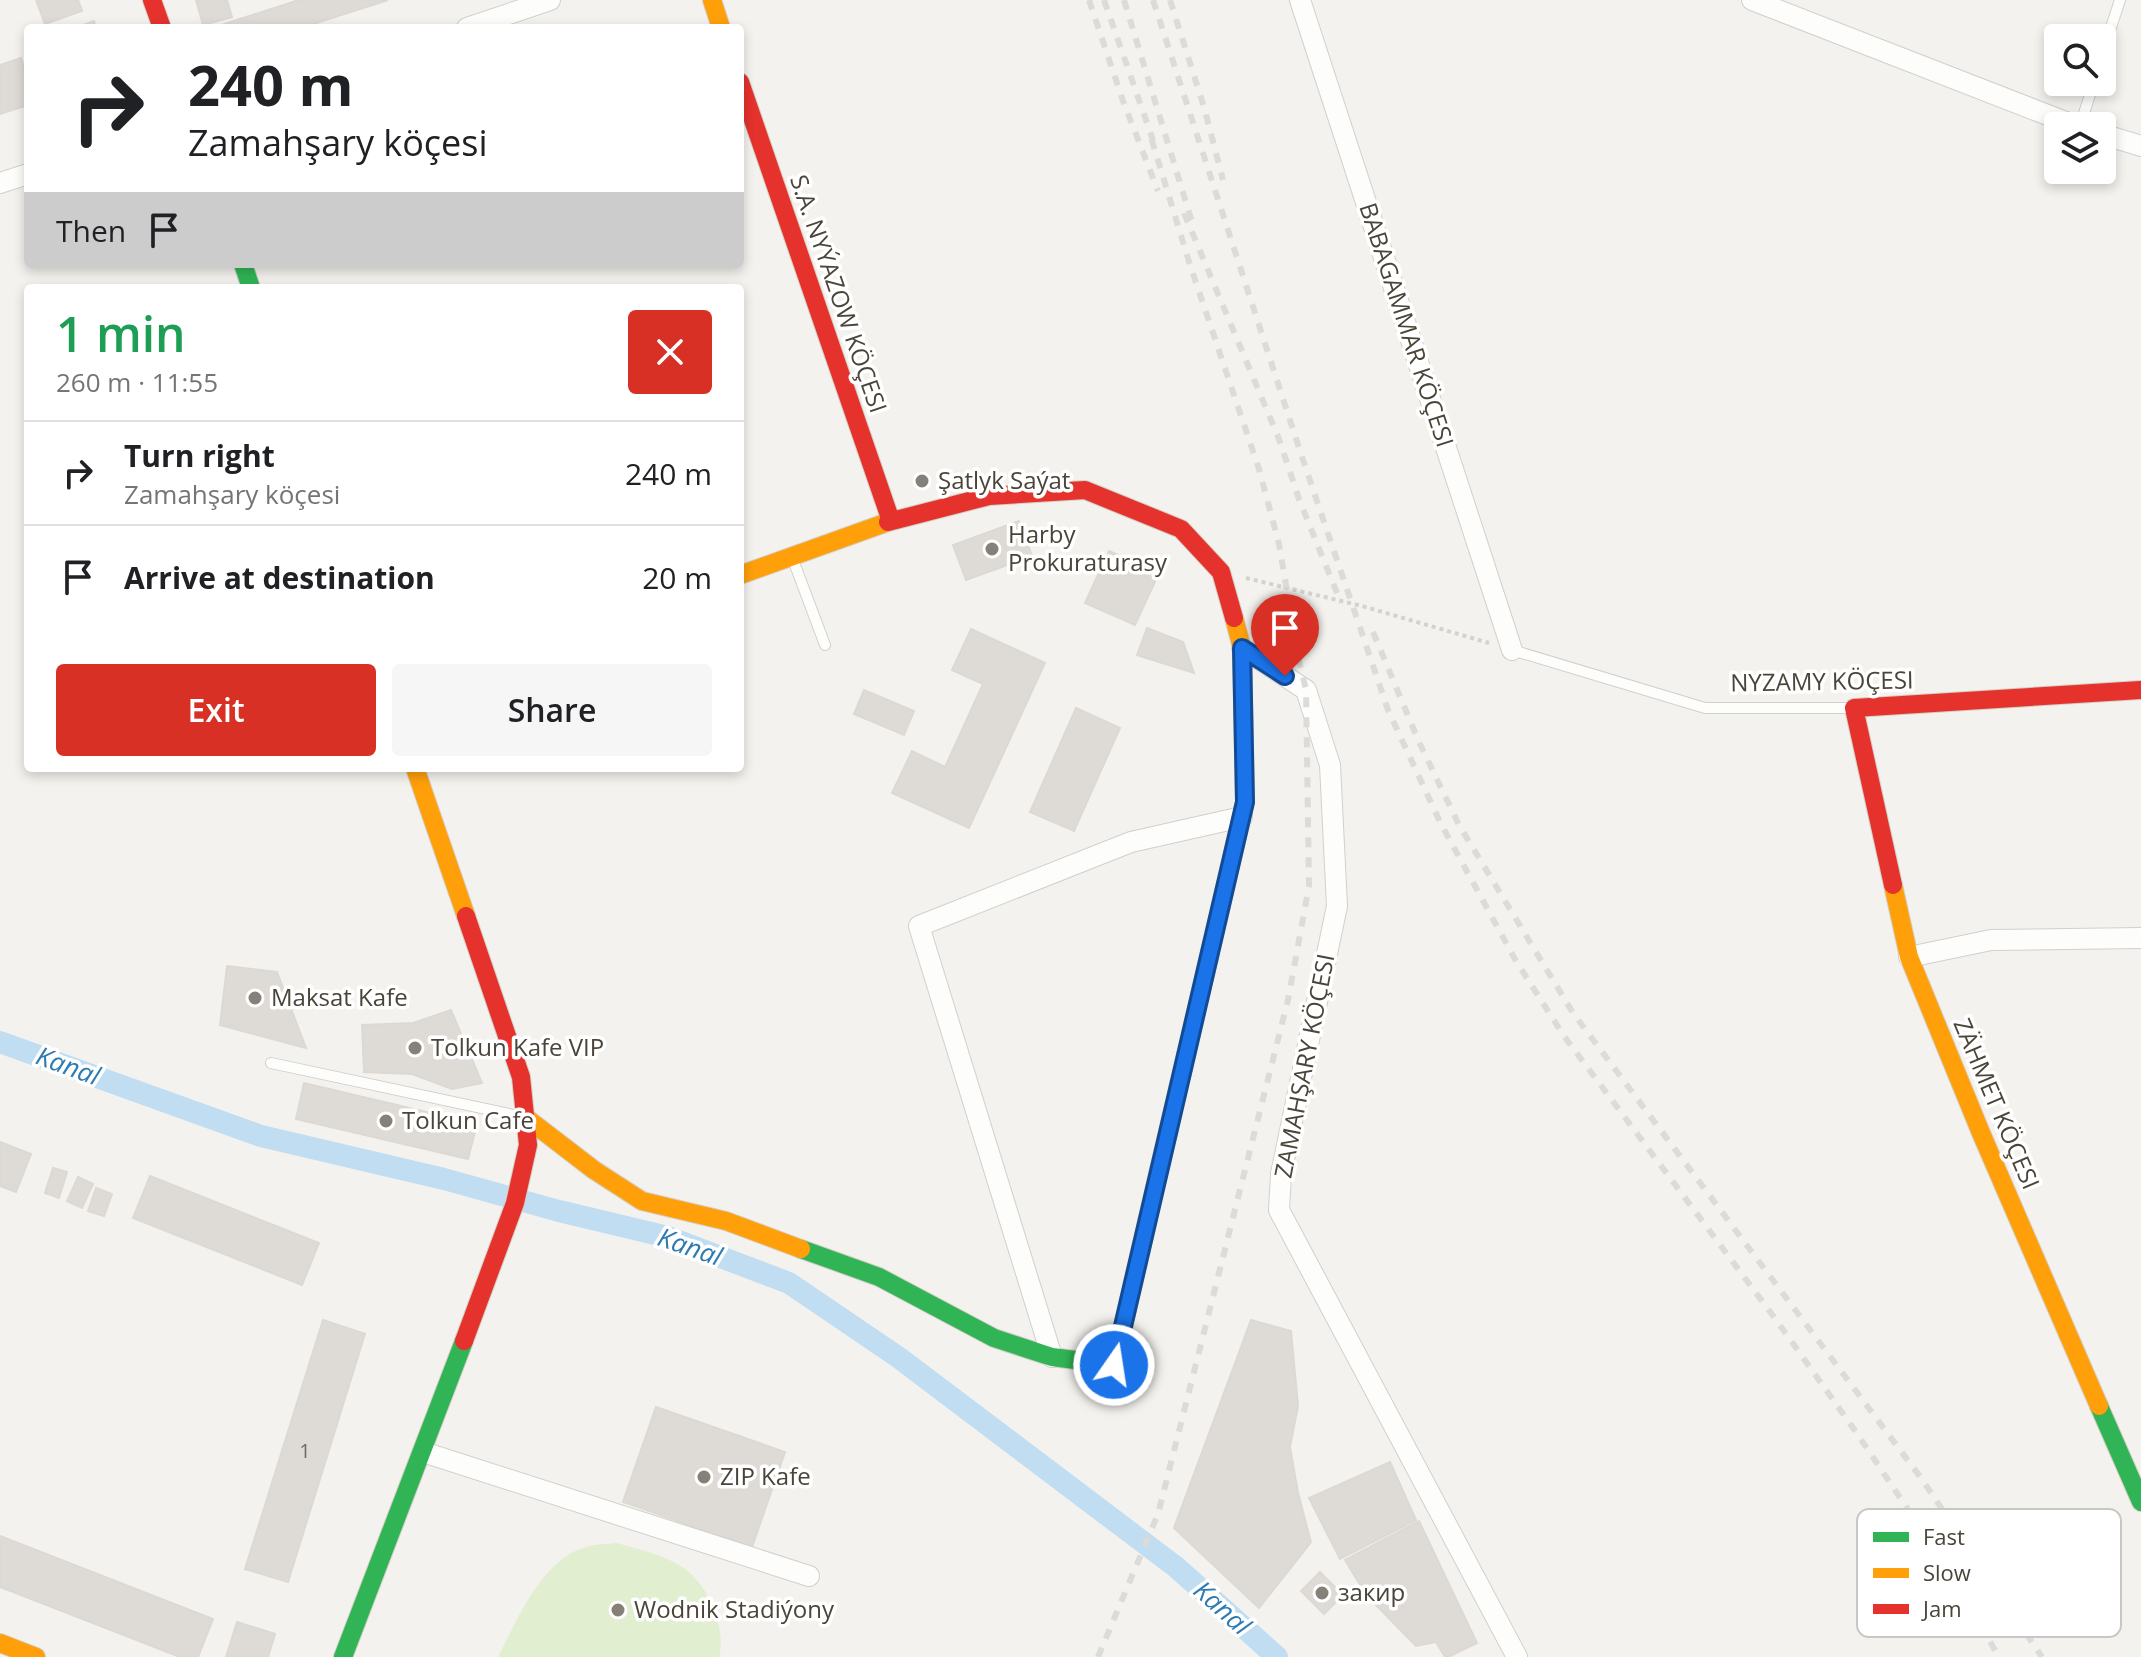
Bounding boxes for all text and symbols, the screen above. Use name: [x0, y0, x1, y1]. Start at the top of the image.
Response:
map controls: [2044, 24, 2116, 184]
button: search: [2044, 24, 2116, 96]
text: 240 m: [188, 46, 354, 122]
icon: right: [56, 56, 160, 160]
button: layers: [2044, 112, 2116, 184]
text: Zamahşary köçesi: [188, 118, 488, 167]
street label: S.A. NYÝAZOW KÖÇESI: [783, 170, 896, 417]
street label: BABAGAMMAR KÖÇESI: [1352, 198, 1463, 451]
icon: arrive: [142, 208, 186, 252]
text: Then: [56, 210, 126, 251]
text: 1 min: [56, 301, 186, 366]
button: close: [628, 310, 712, 394]
text: 260 m · 11:55: [56, 364, 218, 400]
text: Turn right: [124, 435, 275, 476]
icon: right: [56, 451, 100, 495]
text: 240 m: [625, 453, 712, 494]
place label: Şatlyk Saýat: [938, 463, 1070, 496]
marker: Şatlyk Saýat: [913, 472, 931, 490]
text: Zamahşary köçesi: [124, 476, 340, 512]
place label: Harby Prokuraturasy: [1008, 517, 1168, 578]
marker: Harby Prokuraturasy: [983, 540, 1001, 558]
icon: arrive: [56, 555, 100, 599]
text: Arrive at destination: [124, 557, 435, 598]
text: 20 m: [642, 557, 712, 598]
pin: [1251, 594, 1319, 676]
icon: arrive: [1263, 606, 1307, 650]
street label: NYZAMY KÖÇESI: [1730, 662, 1914, 699]
button: Exit: [56, 664, 376, 756]
button: Share: [392, 664, 712, 756]
street label: ZAMAHŞARY KÖÇESI: [1266, 951, 1341, 1181]
place label: Maksat Kafe: [271, 980, 408, 1013]
marker: Maksat Kafe: [246, 989, 264, 1007]
street label: ZÄHMET KÖÇESI: [1947, 1013, 2048, 1194]
place label: Tolkun Kafe VIP: [431, 1030, 604, 1063]
water label: Kanal: [31, 1037, 107, 1094]
marker: Tolkun Kafe VIP: [406, 1039, 424, 1057]
place label: Tolkun Cafe: [402, 1103, 534, 1136]
marker: Tolkun Cafe: [377, 1112, 395, 1130]
water label: Kanal: [653, 1218, 729, 1274]
position arrow: [1072, 1323, 1156, 1407]
house number: 1: [299, 1437, 311, 1464]
place label: ZIP Kafe: [720, 1459, 811, 1492]
marker: ZIP Kafe: [695, 1468, 713, 1486]
legend: [1857, 1509, 2121, 1637]
text: Fast: [1923, 1521, 1965, 1551]
text: Slow: [1923, 1557, 1971, 1587]
water label: Kanal: [1186, 1572, 1260, 1644]
place label: закир: [1338, 1575, 1405, 1608]
marker: закир: [1313, 1584, 1331, 1602]
place label: Wodnik Stadiýony: [634, 1592, 835, 1625]
text: Jam: [1921, 1593, 1962, 1623]
marker: Wodnik Stadiýony: [609, 1601, 627, 1619]

